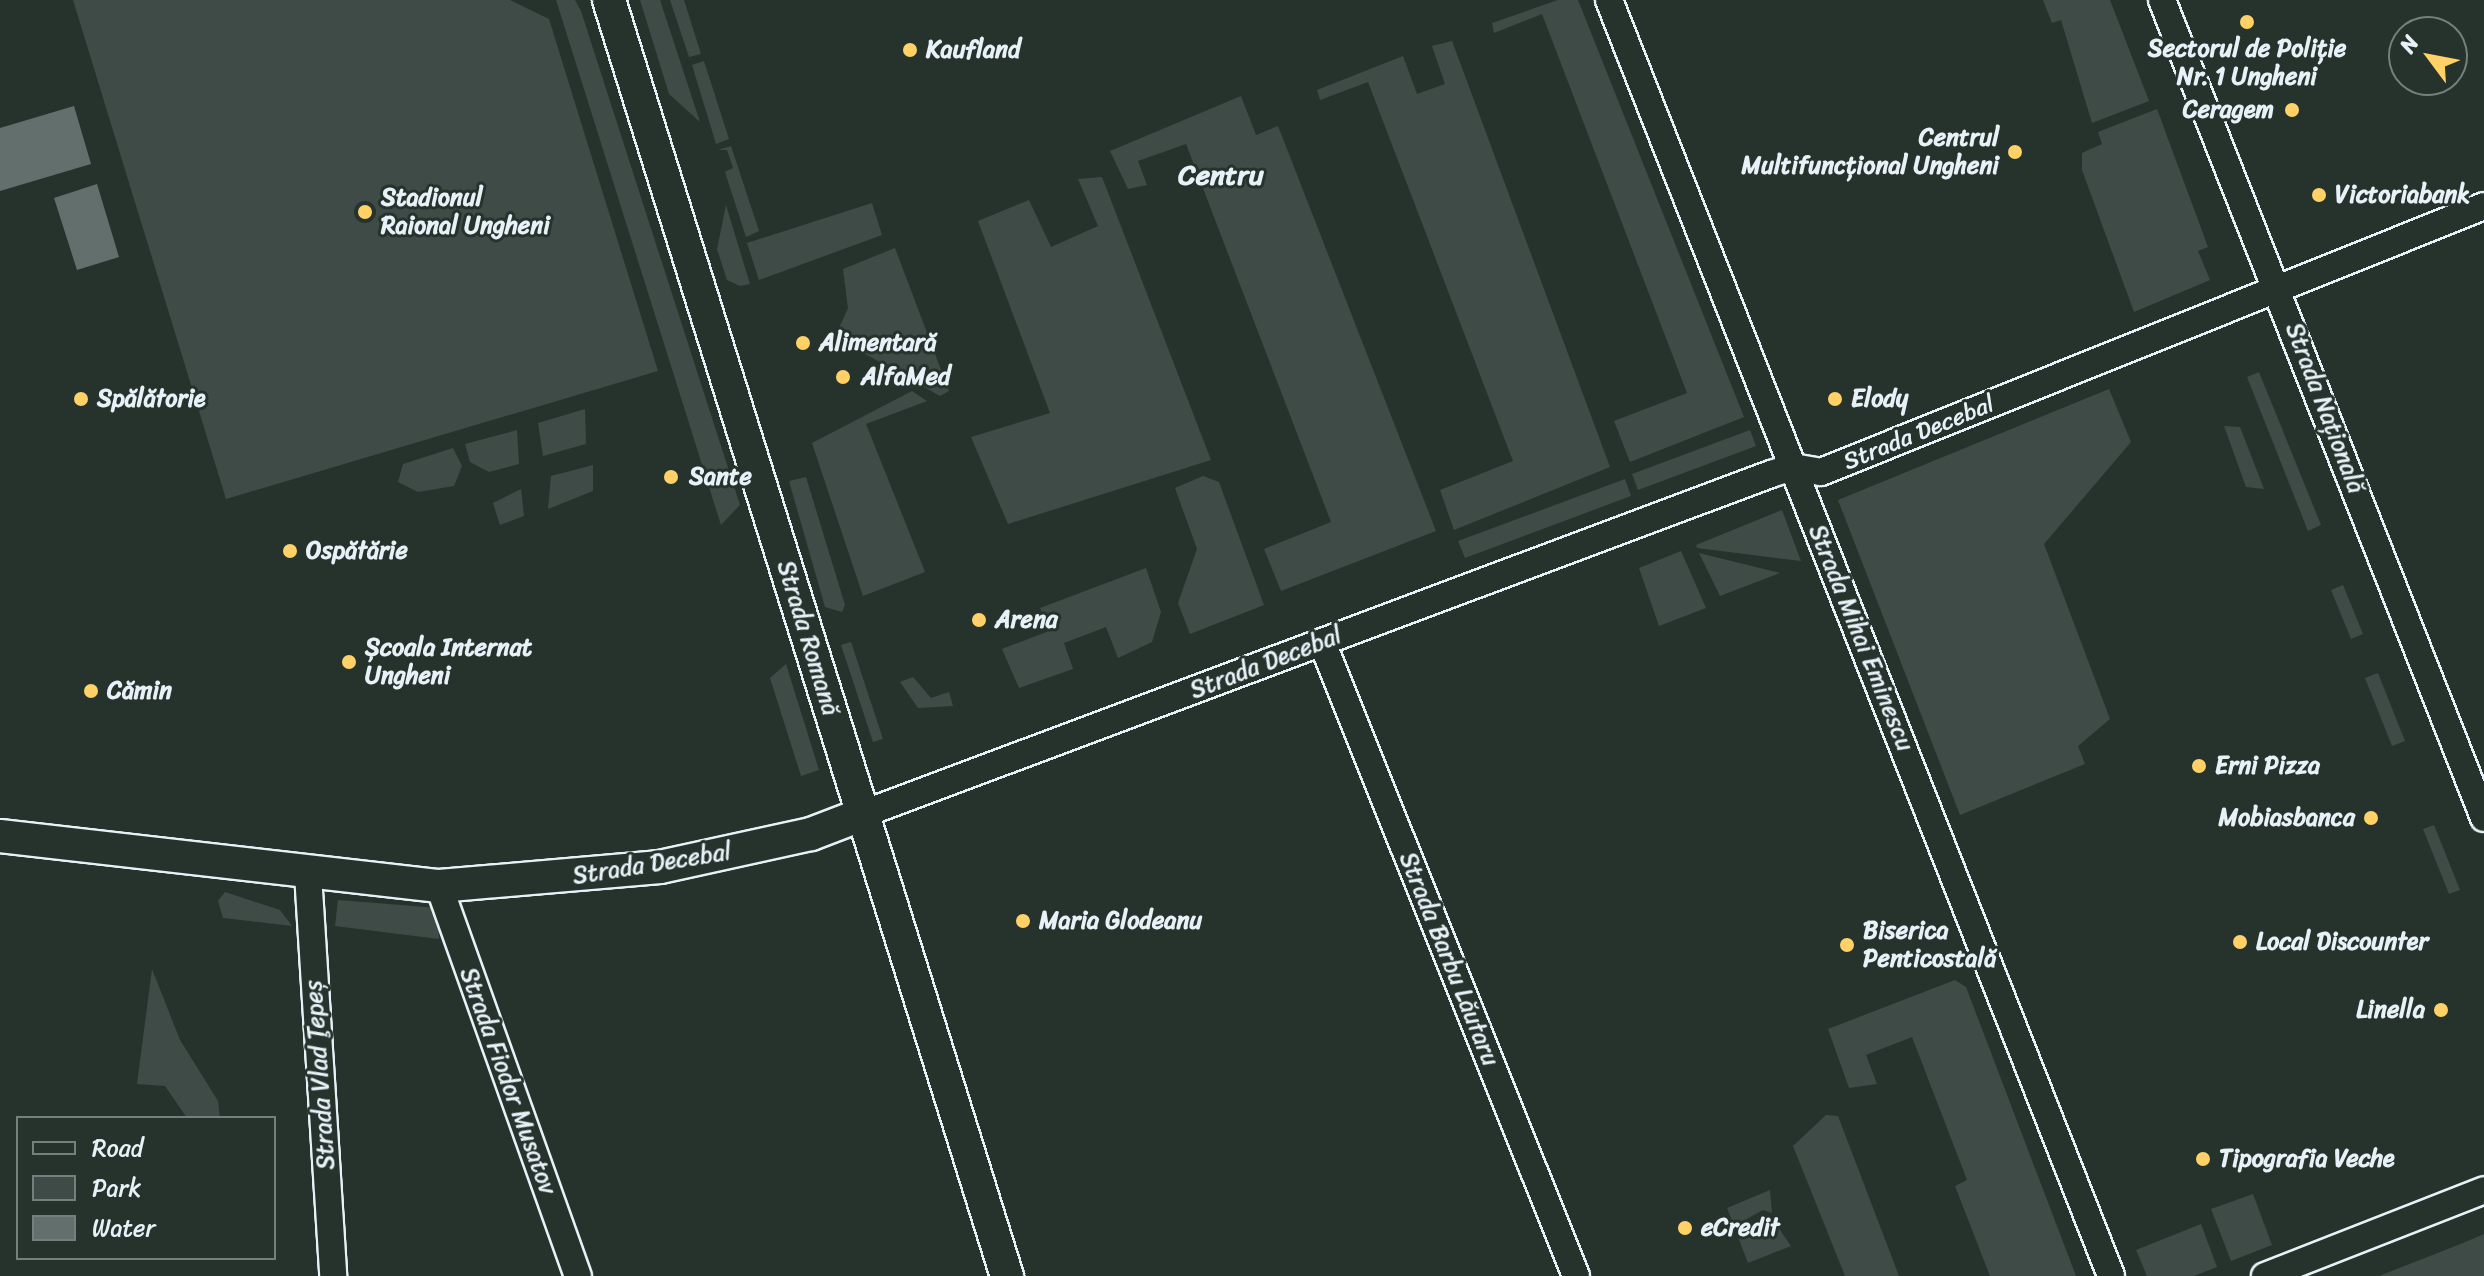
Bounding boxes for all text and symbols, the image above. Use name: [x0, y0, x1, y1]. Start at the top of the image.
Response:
marker: Sectorul de Poliție Nr. 1 Ungheni: [2238, 13, 2256, 31]
north arrow: [2388, 16, 2468, 96]
text: N: [2388, 27, 2429, 61]
place label: Sectorul de Poliție Nr. 1 Ungheni: [2148, 35, 2346, 91]
place label: Kaufland: [926, 36, 1021, 64]
marker: Kaufland: [901, 41, 919, 59]
place label: Ceragem: [2183, 96, 2274, 124]
marker: Ceragem: [2281, 99, 2303, 121]
place label: Centrul Multifuncțional Ungheni: [1742, 124, 1999, 180]
marker: Centrul Multifuncțional Ungheni: [2006, 143, 2024, 161]
district label: Centru: [1178, 158, 1264, 192]
place label: Victoriabank: [2335, 181, 2470, 209]
place label: Stadionul Raional Ungheni: [381, 184, 550, 240]
marker: Victoriabank: [2310, 186, 2328, 204]
marker: Stadionul Raional Ungheni: [356, 203, 374, 221]
street label: Strada Națională: [2279, 319, 2371, 497]
place label: Alimentară: [819, 329, 936, 357]
marker: Alimentară: [794, 334, 812, 352]
place label: AlfaMed: [861, 363, 951, 391]
marker: AlfaMed: [832, 366, 854, 388]
place label: Spălătorie: [97, 385, 206, 413]
place label: Elody: [1851, 385, 1908, 413]
street label: Strada Decebal: [1839, 389, 1999, 477]
marker: Spălătorie: [72, 390, 90, 408]
marker: Elody: [1826, 390, 1844, 408]
place label: Sante: [689, 463, 752, 491]
marker: Sante: [660, 466, 682, 488]
street label: Strada Mihai Eminescu: [1803, 521, 1919, 755]
place label: Ospătărie: [306, 537, 408, 565]
marker: Ospătărie: [281, 542, 299, 560]
street label: Strada Romană: [771, 557, 845, 719]
place label: Arena: [995, 606, 1058, 634]
marker: Arena: [970, 611, 988, 629]
street label: Strada Decebal: [1186, 621, 1346, 705]
place label: Școala Internat Ungheni: [365, 634, 532, 690]
marker: Școala Internat Ungheni: [340, 653, 358, 671]
place label: Cămin: [107, 677, 172, 705]
marker: Cămin: [82, 682, 100, 700]
place label: Erni Pizza: [2215, 752, 2320, 780]
marker: Erni Pizza: [2190, 757, 2208, 775]
place label: Mobiasbanca: [2219, 804, 2355, 832]
marker: Mobiasbanca: [2362, 809, 2380, 827]
street label: Strada Decebal: [570, 837, 734, 891]
street label: Strada Barbu Lăutaru: [1393, 848, 1505, 1070]
place label: Maria Glodeanu: [1039, 907, 1202, 935]
marker: Maria Glodeanu: [1014, 912, 1032, 930]
place label: Biserica Penticostală: [1863, 917, 1996, 973]
place label: Local Discounter: [2256, 928, 2431, 956]
marker: Local Discounter: [2231, 933, 2249, 951]
marker: Biserica Penticostală: [1838, 936, 1856, 954]
street label: Strada Fiodor Musatov: [453, 963, 563, 1199]
street label: Strada Vlad Ţepeș: [299, 979, 341, 1171]
place label: Linella: [2356, 996, 2425, 1024]
marker: Linella: [2432, 1001, 2450, 1019]
legend: [16, 1116, 276, 1260]
text: Road: [92, 1127, 143, 1169]
place label: Tipografia Veche: [2219, 1145, 2395, 1173]
marker: Tipografia Veche: [2194, 1150, 2212, 1168]
text: Park: [92, 1167, 141, 1209]
text: Water: [92, 1207, 155, 1249]
place label: eCredit: [1701, 1214, 1779, 1242]
marker: eCredit: [1676, 1219, 1694, 1237]

